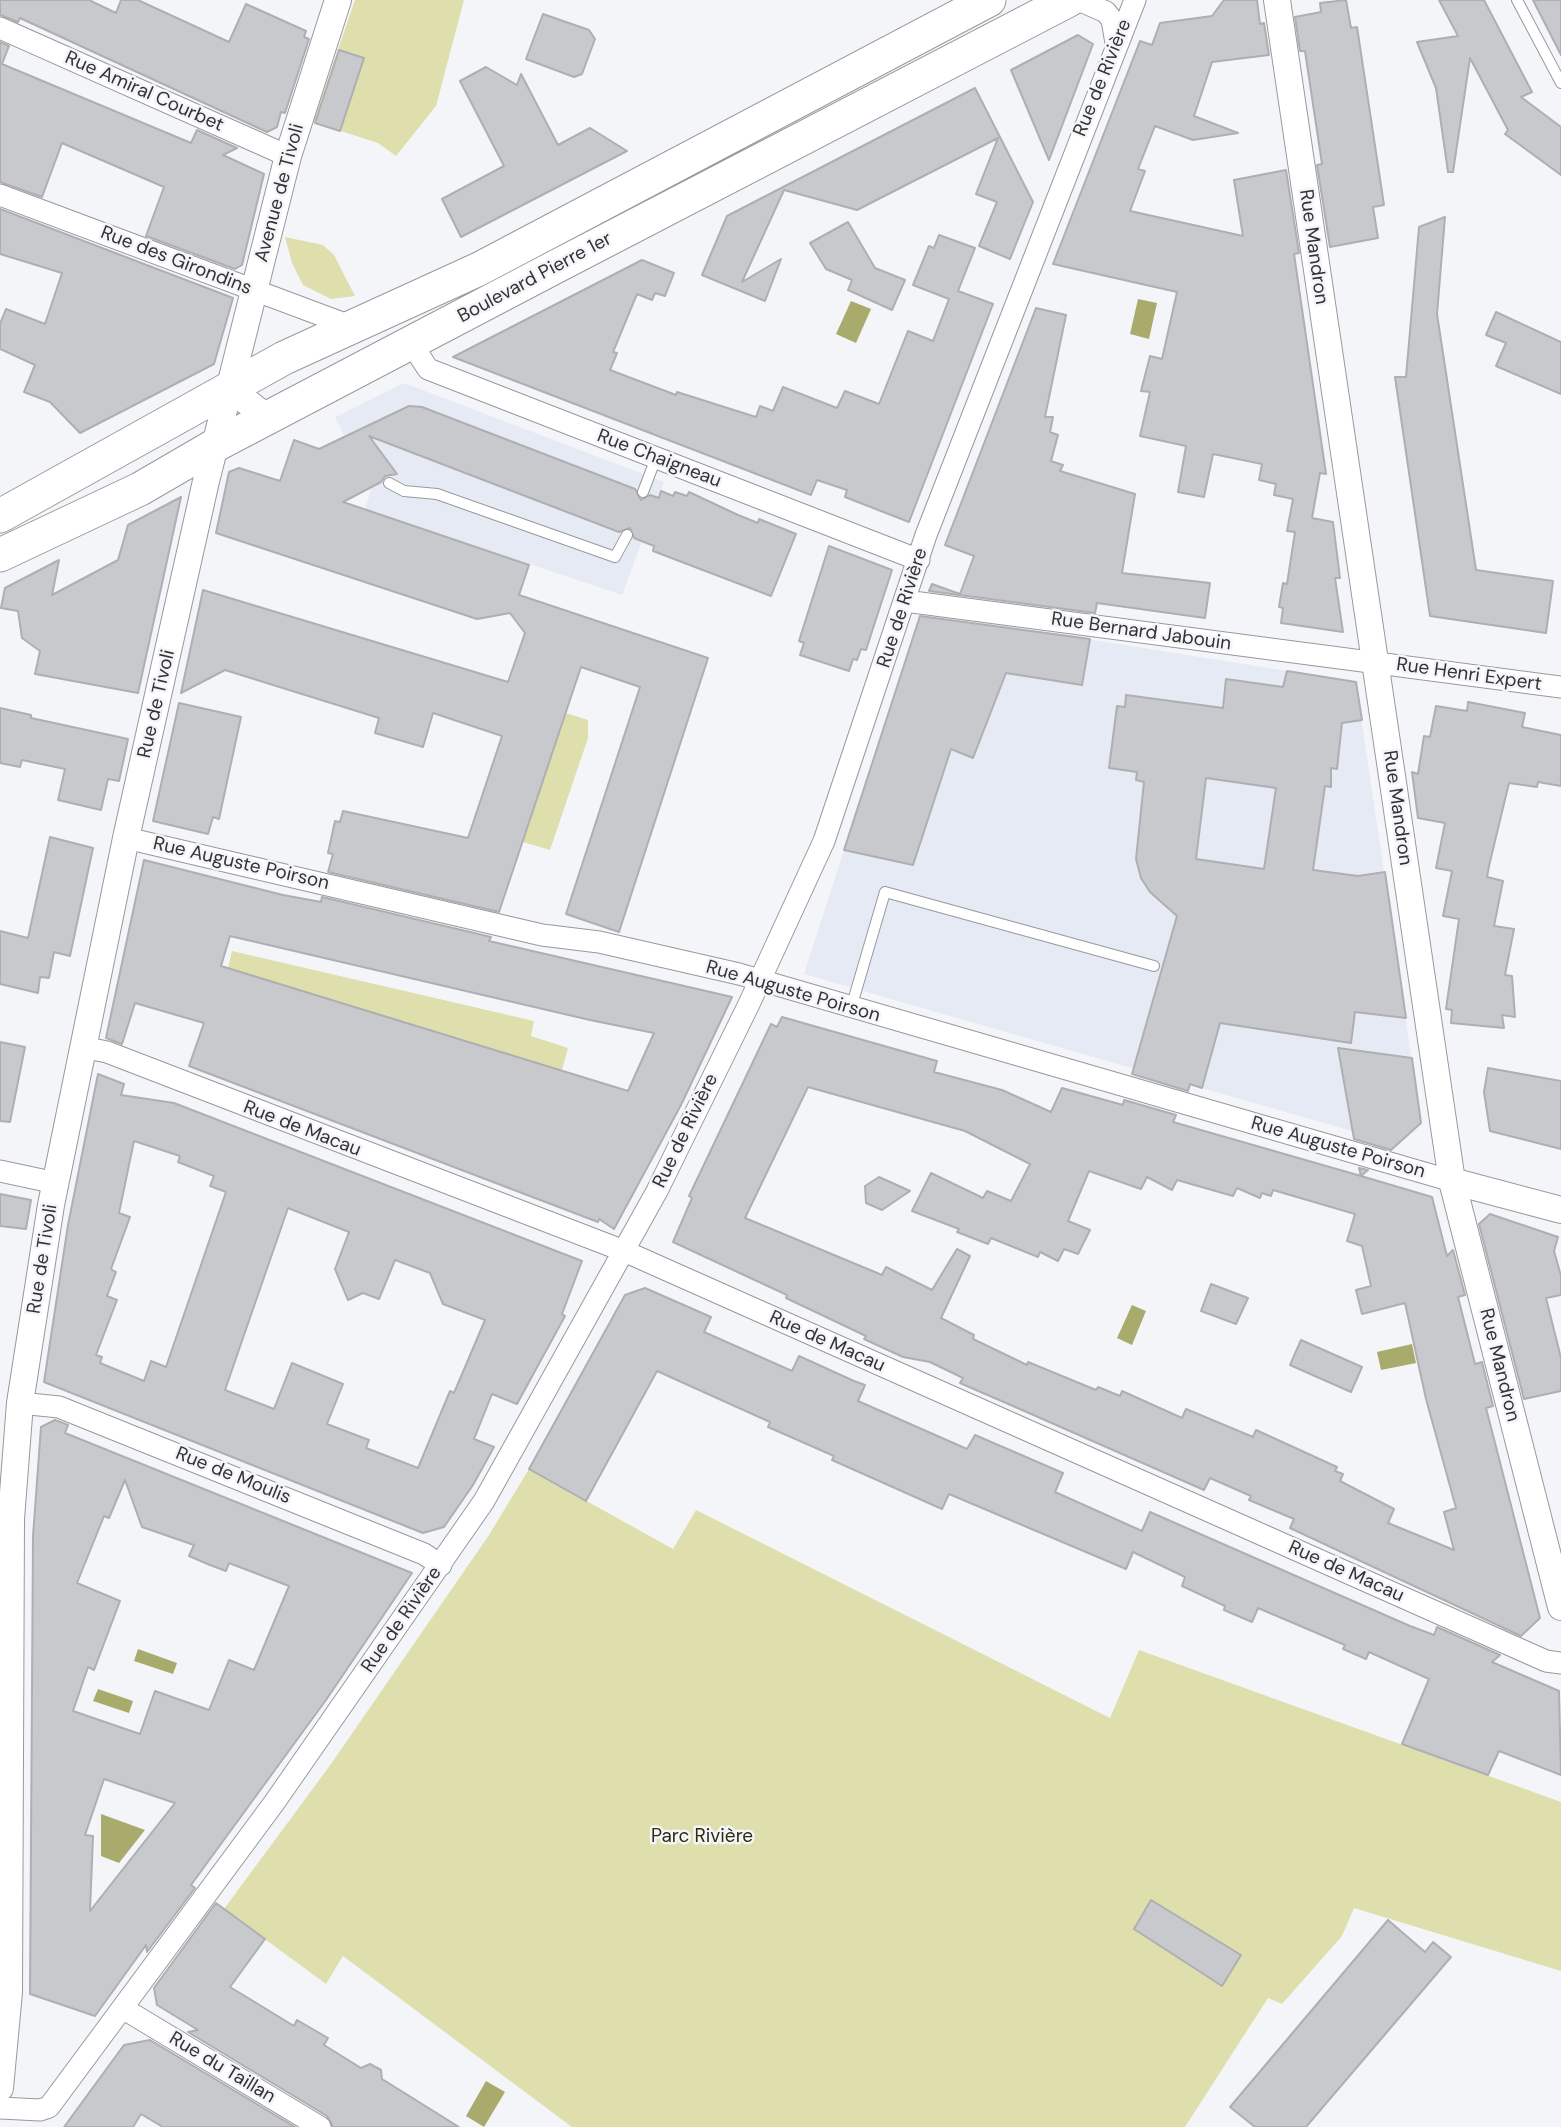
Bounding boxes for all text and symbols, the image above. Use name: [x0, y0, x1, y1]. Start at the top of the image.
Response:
street label: Rue de Rivière: [1069, 16, 1137, 140]
street label: Rue Amiral Courbet: [61, 47, 227, 137]
street label: Avenue de Tivoli: [251, 121, 309, 265]
street label: Rue Mandron: [1294, 188, 1332, 306]
street label: Rue des Girondins: [97, 222, 255, 300]
street label: Boulevard Pierre 1er: [454, 228, 616, 328]
street label: Rue Chaigneau: [594, 425, 724, 493]
street label: Rue de Rivière: [873, 545, 933, 671]
street label: Rue Bernard Jabouin: [1050, 608, 1232, 656]
street label: Rue de Tivoli: [133, 648, 181, 760]
street label: Rue Henri Expert: [1395, 654, 1543, 696]
street label: Rue Mandron: [1378, 749, 1416, 867]
street label: Rue Auguste Poirson: [151, 833, 331, 895]
street label: Rue Auguste Poirson: [703, 956, 883, 1028]
street label: Rue de Rivière: [648, 1070, 724, 1192]
street label: Rue de Macau: [240, 1096, 364, 1162]
street label: Rue Auguste Poirson: [1248, 1112, 1428, 1184]
street label: Rue de Tivoli: [23, 1203, 63, 1315]
street label: Rue de Macau: [766, 1306, 888, 1378]
street label: Rue Mandron: [1474, 1306, 1524, 1424]
street label: Rue de Moulis: [172, 1443, 294, 1509]
street label: Rue de Macau: [1285, 1536, 1407, 1608]
street label: Rue de Rivière: [357, 1562, 447, 1678]
park label: Parc Rivière: [651, 1826, 753, 1848]
street label: Rue du Taillan: [165, 2027, 279, 2109]

